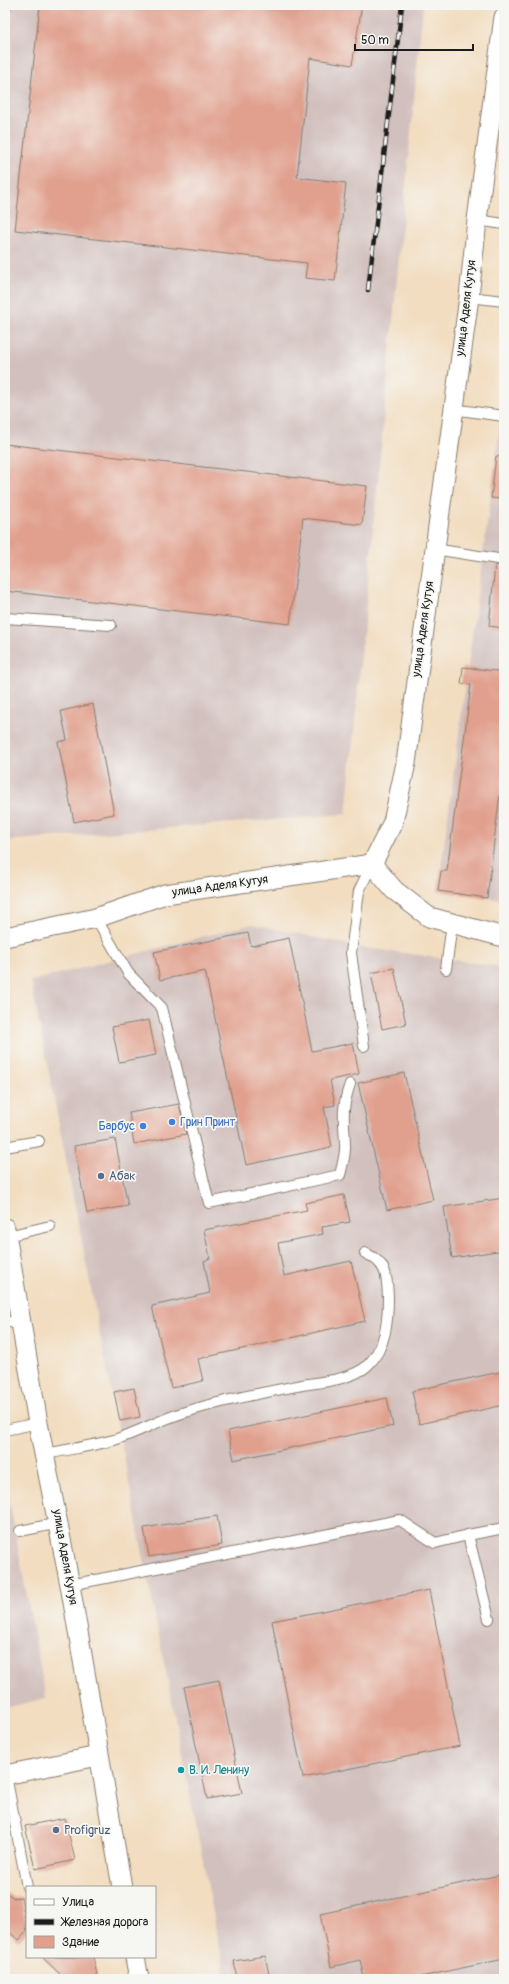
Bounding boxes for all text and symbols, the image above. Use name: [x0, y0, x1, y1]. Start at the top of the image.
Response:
scale bar: [355, 26, 473, 52]
text: 50 m: [361, 33, 389, 48]
street label: улица Аделя Кутуя: [453, 259, 479, 358]
street label: улица Аделя Кутуя: [409, 580, 437, 679]
street label: улица Аделя Кутуя: [170, 872, 269, 900]
place label: Грин Принт: [180, 1115, 236, 1130]
marker: Грин Принт: [167, 1117, 177, 1127]
place label: Барбус: [98, 1119, 135, 1134]
marker: Барбус: [138, 1121, 148, 1131]
place label: Абак: [109, 1169, 135, 1184]
marker: Абак: [96, 1171, 106, 1181]
street label: улица Аделя Кутуя: [49, 1507, 81, 1606]
place label: В. И. Ленину: [189, 1763, 249, 1778]
marker: В. И. Ленину: [176, 1765, 186, 1775]
place label: Profigruz: [64, 1823, 111, 1838]
marker: Profigruz: [51, 1825, 61, 1835]
legend: [26, 1886, 156, 1958]
text: Улица: [62, 1895, 94, 1910]
text: Железная дорога: [60, 1915, 149, 1930]
text: Здание: [62, 1935, 99, 1950]

